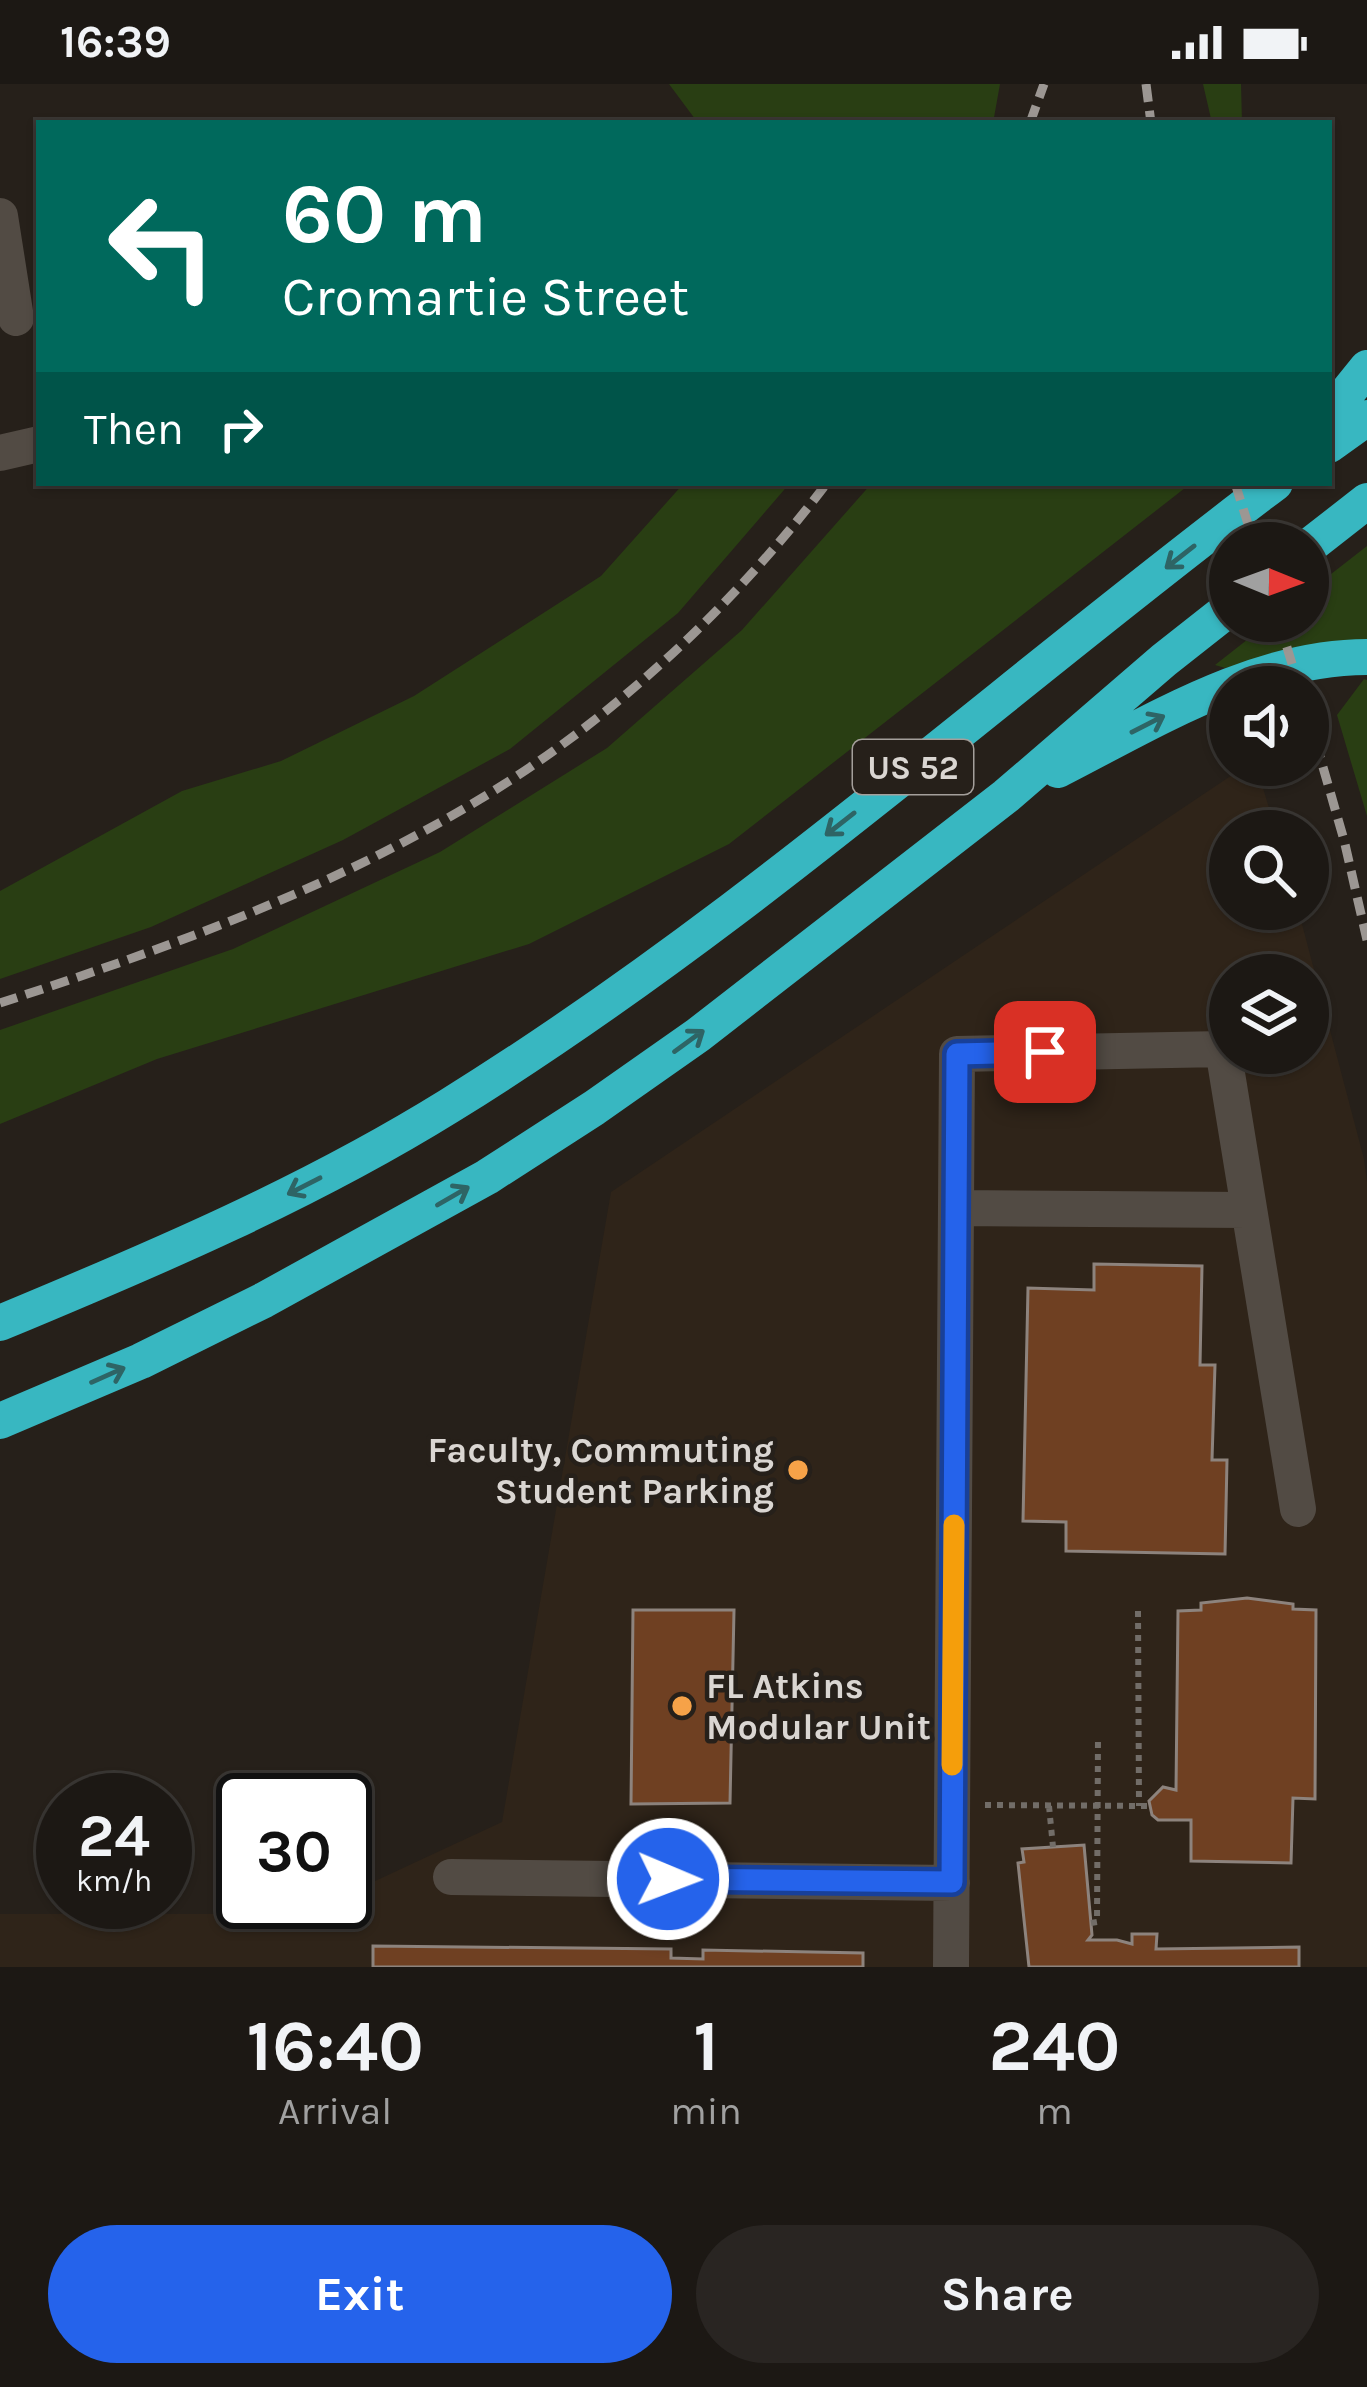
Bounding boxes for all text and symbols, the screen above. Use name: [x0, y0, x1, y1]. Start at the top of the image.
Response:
text: 16:39: [60, 16, 171, 68]
text: 60 m: [282, 165, 487, 263]
icon: left: [84, 168, 240, 324]
text: Cromartie Street: [282, 265, 689, 329]
icon: right: [208, 396, 274, 462]
text: Then: [84, 403, 184, 455]
north arrow: [1209, 522, 1329, 642]
map controls: [1209, 522, 1329, 1074]
one-way arrow: [1164, 543, 1196, 570]
button: sound: [1209, 666, 1329, 786]
one-way arrow: [1130, 712, 1165, 735]
road number: US 52: [853, 740, 973, 794]
one-way arrow: [825, 810, 857, 837]
button: search: [1209, 810, 1329, 930]
button: layers: [1209, 954, 1329, 1074]
pin: [994, 1001, 1096, 1103]
icon: arrive: [1012, 1019, 1078, 1085]
one-way arrow: [672, 1028, 705, 1054]
one-way arrow: [287, 1176, 323, 1199]
one-way arrow: [435, 1183, 470, 1207]
one-way arrow: [89, 1363, 125, 1385]
place label: Faculty, Commuting Student Parking: [428, 1429, 774, 1513]
marker: Faculty, Commuting Student Parking: [785, 1457, 811, 1483]
place label: FL Atkins Modular Unit: [706, 1665, 931, 1748]
marker: FL Atkins Modular Unit: [669, 1693, 695, 1719]
speed limit sign: 30: [216, 1773, 372, 1929]
text: 24: [78, 1801, 150, 1871]
position arrow: [605, 1816, 731, 1942]
text: km/h: [76, 1863, 152, 1899]
text: 16:40: [247, 2004, 424, 2088]
text: 1: [693, 2004, 719, 2088]
text: 240: [988, 2004, 1120, 2088]
text: Arrival: [278, 2088, 392, 2134]
text: min: [670, 2088, 742, 2134]
text: m: [1036, 2088, 1073, 2134]
button: Exit: [48, 2225, 672, 2363]
button: Share: [696, 2225, 1319, 2363]

